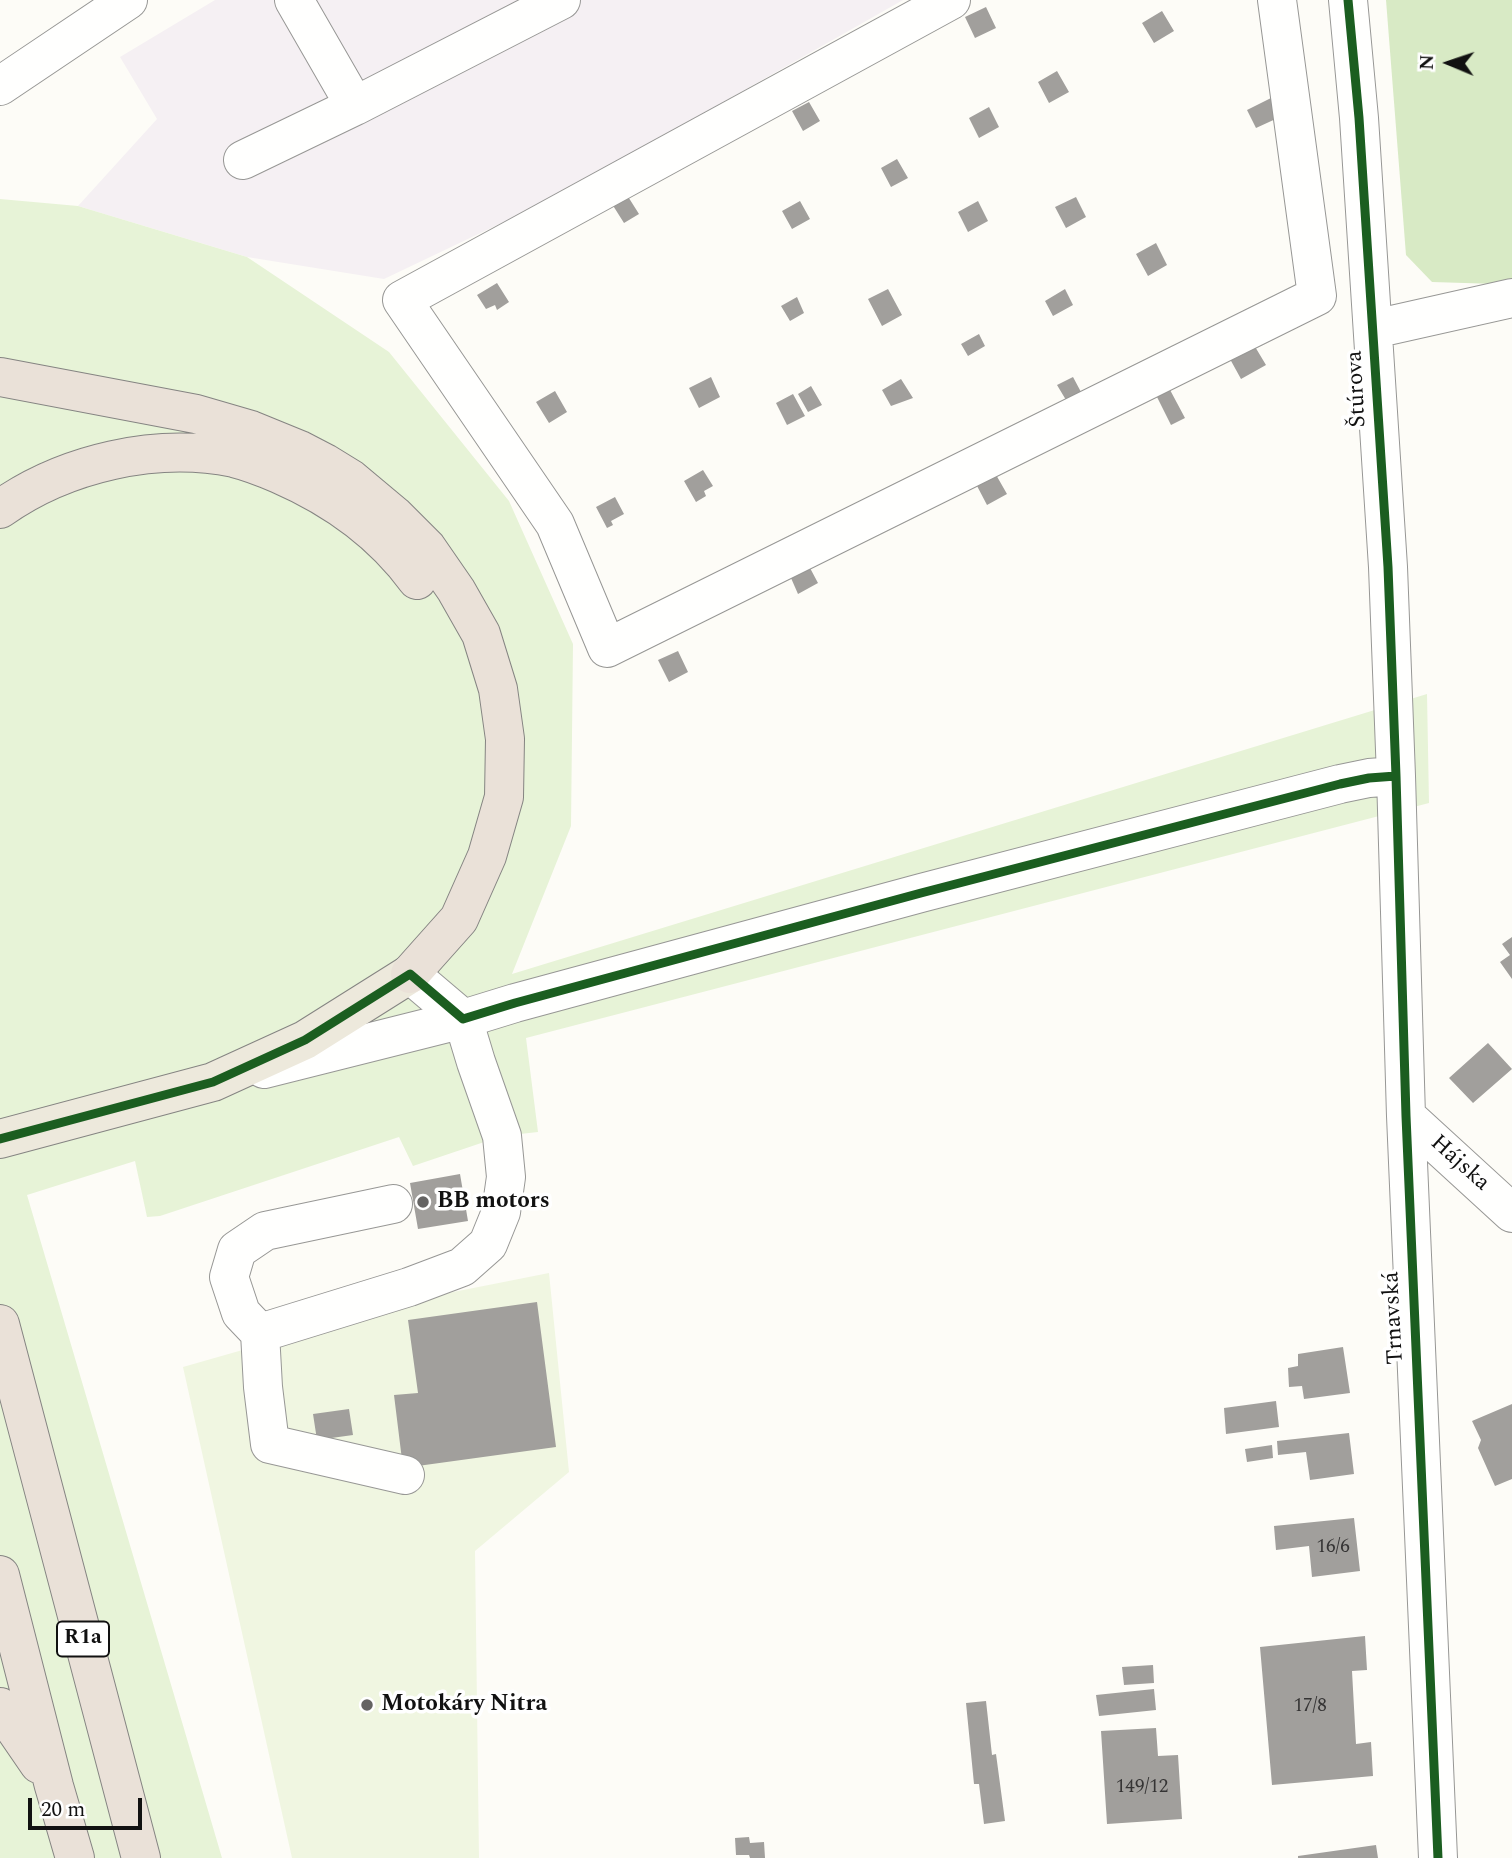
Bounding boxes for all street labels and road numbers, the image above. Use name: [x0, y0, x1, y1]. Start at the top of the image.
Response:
street label: Štúrova: [1342, 350, 1374, 428]
street label: Hájska: [1423, 1130, 1495, 1198]
street label: Trnavská: [1379, 1271, 1411, 1365]
road number: R1a: [57, 1622, 109, 1656]

